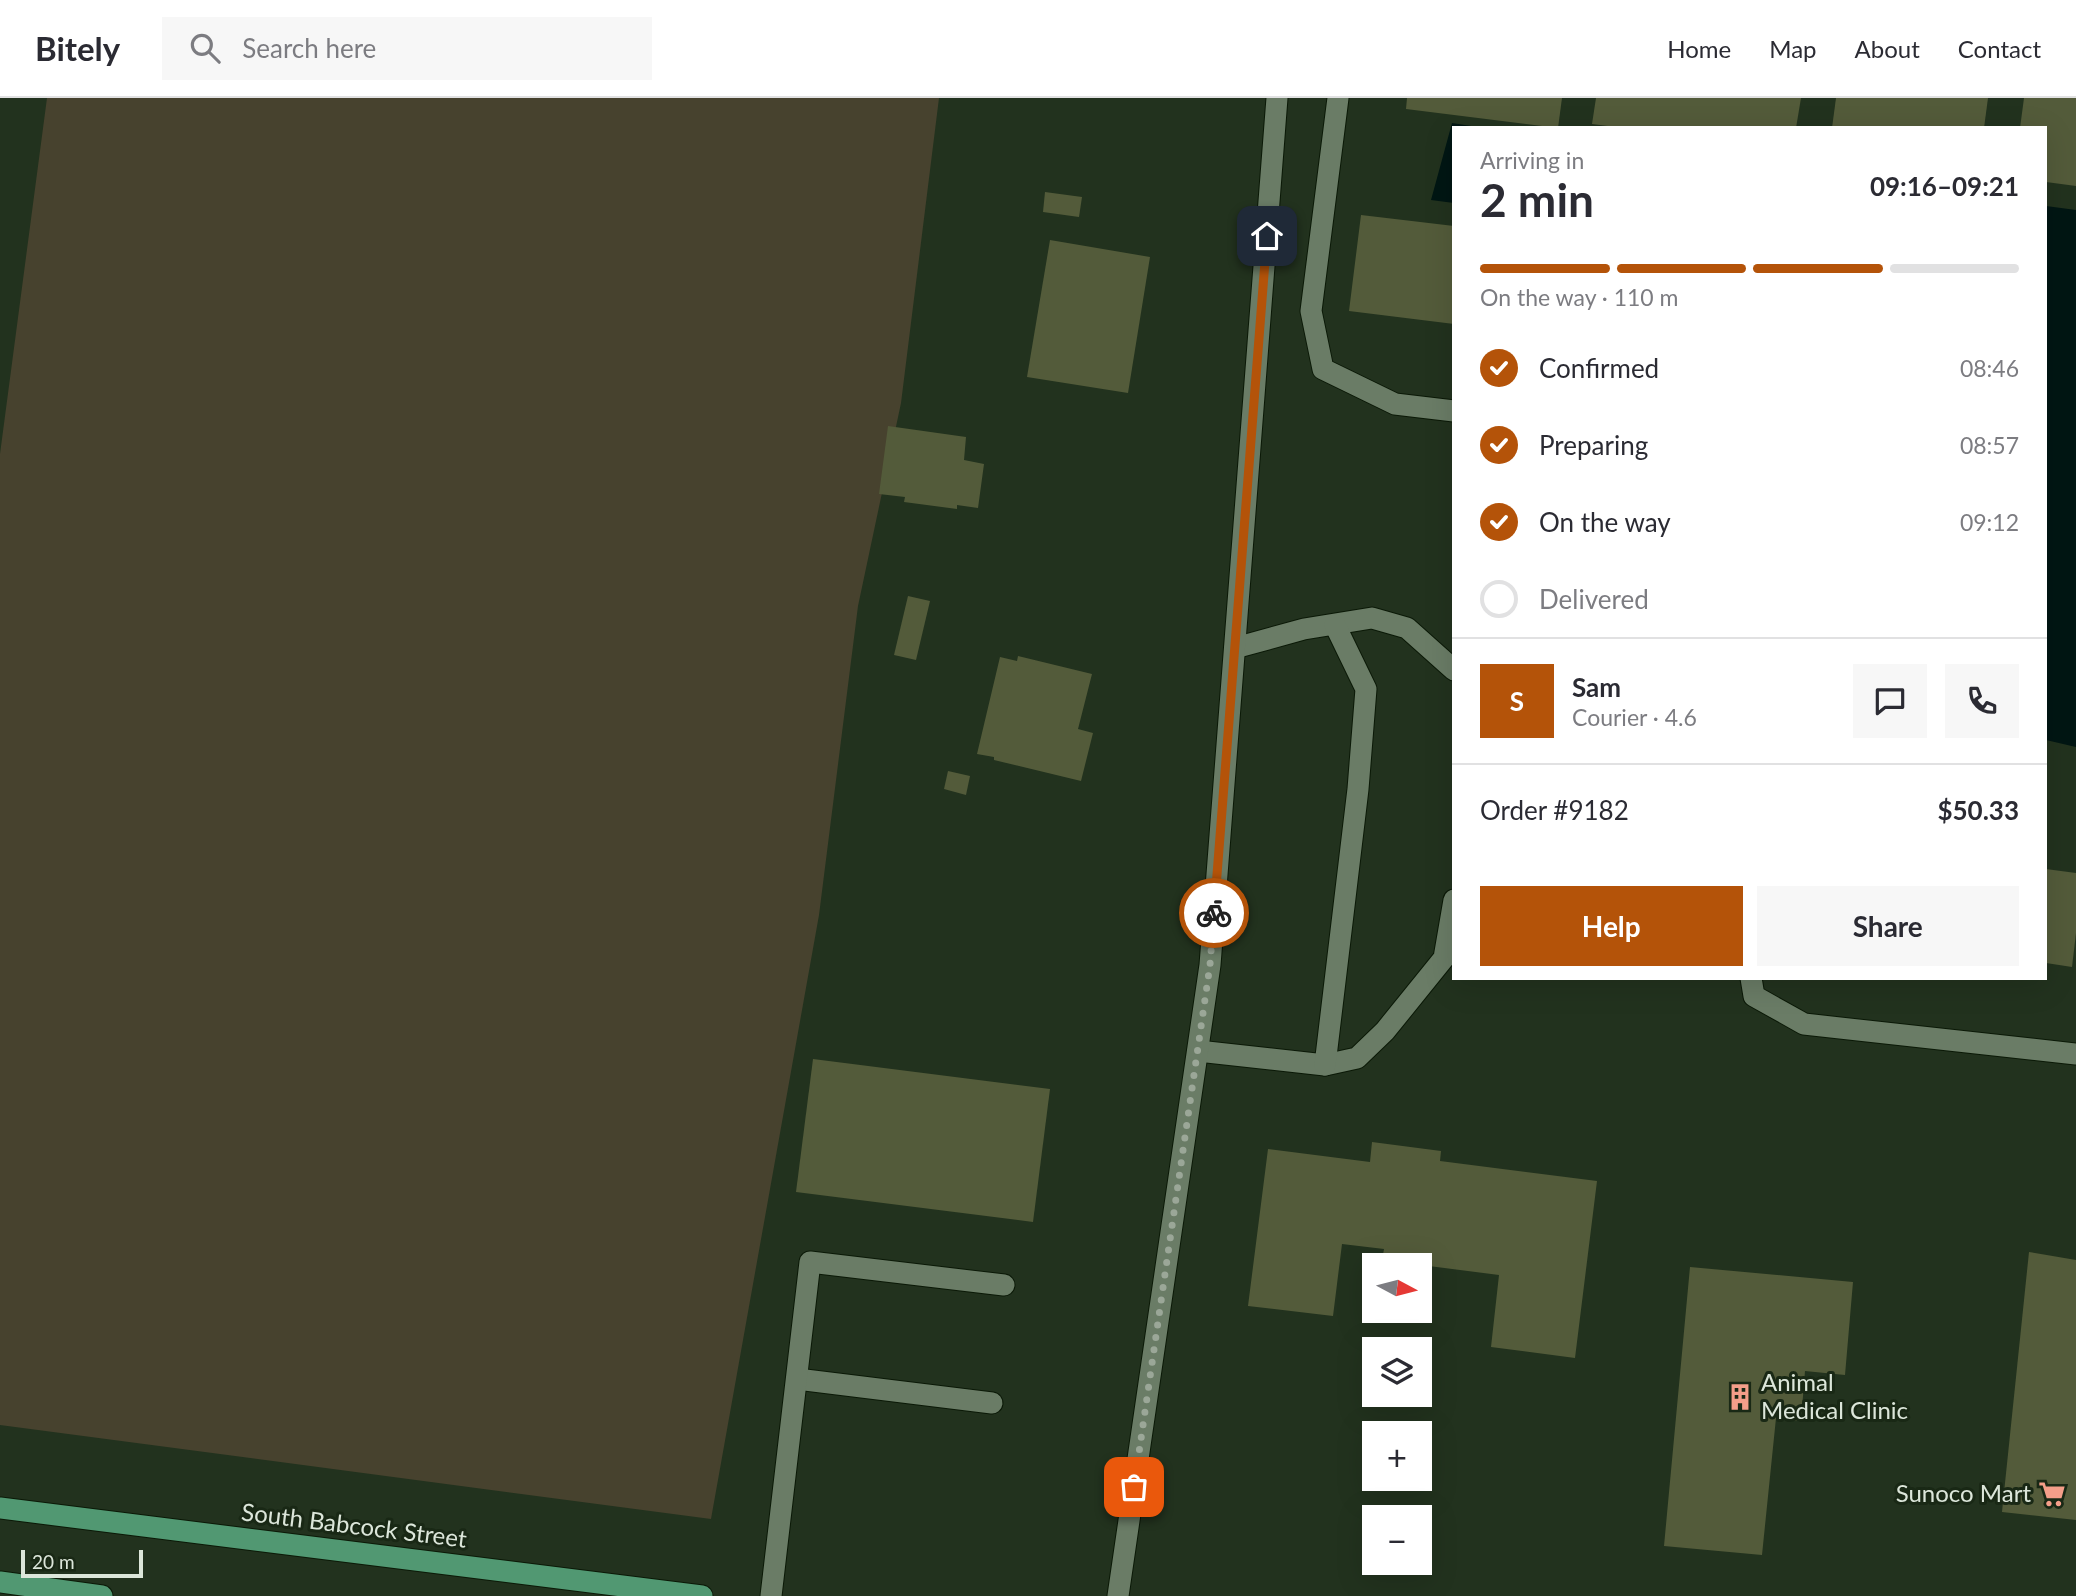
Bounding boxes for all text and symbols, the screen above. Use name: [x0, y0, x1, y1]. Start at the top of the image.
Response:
search box: [162, 17, 652, 80]
text: Bitely: [35, 28, 120, 68]
icon: search: [186, 29, 224, 67]
text: Search here: [242, 32, 376, 64]
text: Home: [1667, 34, 1731, 63]
text: Map: [1769, 34, 1817, 63]
text: About: [1855, 34, 1920, 63]
text: Contact: [1958, 34, 2041, 63]
text: Arriving in: [1480, 146, 1584, 174]
text: 09:16–09:21: [1870, 170, 2019, 202]
text: 2 min: [1480, 172, 1594, 227]
pin: [1237, 206, 1297, 266]
icon: home: [1248, 217, 1286, 255]
text: On the way · 110 m: [1480, 283, 1679, 311]
icon: check: [1480, 349, 1518, 387]
text: Confirmed: [1539, 352, 1659, 384]
text: 08:46: [1960, 354, 2019, 382]
icon: check: [1480, 426, 1518, 464]
text: Preparing: [1539, 429, 1648, 461]
text: 08:57: [1960, 431, 2019, 459]
icon: check: [1480, 503, 1518, 541]
text: On the way: [1539, 506, 1671, 538]
text: 09:12: [1960, 508, 2019, 536]
text: Delivered: [1539, 583, 1649, 615]
button: chat: [1853, 664, 1927, 738]
button: phone: [1945, 664, 2019, 738]
text: Sam: [1572, 671, 1621, 703]
text: S: [1510, 685, 1524, 717]
text: Courier · 4.6: [1572, 703, 1697, 731]
text: Order #9182: [1480, 794, 1629, 826]
text: $50.33: [1937, 794, 2019, 826]
courier: [1179, 878, 1249, 948]
button: Help: [1480, 886, 1743, 966]
button: Share: [1757, 886, 2019, 966]
icon: bike: [1195, 894, 1233, 932]
north arrow: [1362, 1253, 1432, 1323]
map controls: [1362, 1253, 1432, 1575]
button: layers: [1362, 1337, 1432, 1407]
place label: Animal Medical Clinic: [1761, 1367, 1908, 1424]
building icon: Animal Medical Clinic: [1725, 1382, 1755, 1412]
button: +: [1362, 1421, 1432, 1491]
pin: [1104, 1457, 1164, 1517]
icon: bag: [1115, 1468, 1153, 1506]
place label: Sunoco Mart: [1896, 1478, 2031, 1507]
supermarket icon: Sunoco Mart: [2037, 1479, 2067, 1509]
street label: South Babcock Street: [240, 1496, 469, 1553]
button: −: [1362, 1505, 1432, 1575]
scale bar: [21, 1547, 144, 1579]
text: 20 m: [32, 1550, 75, 1573]

